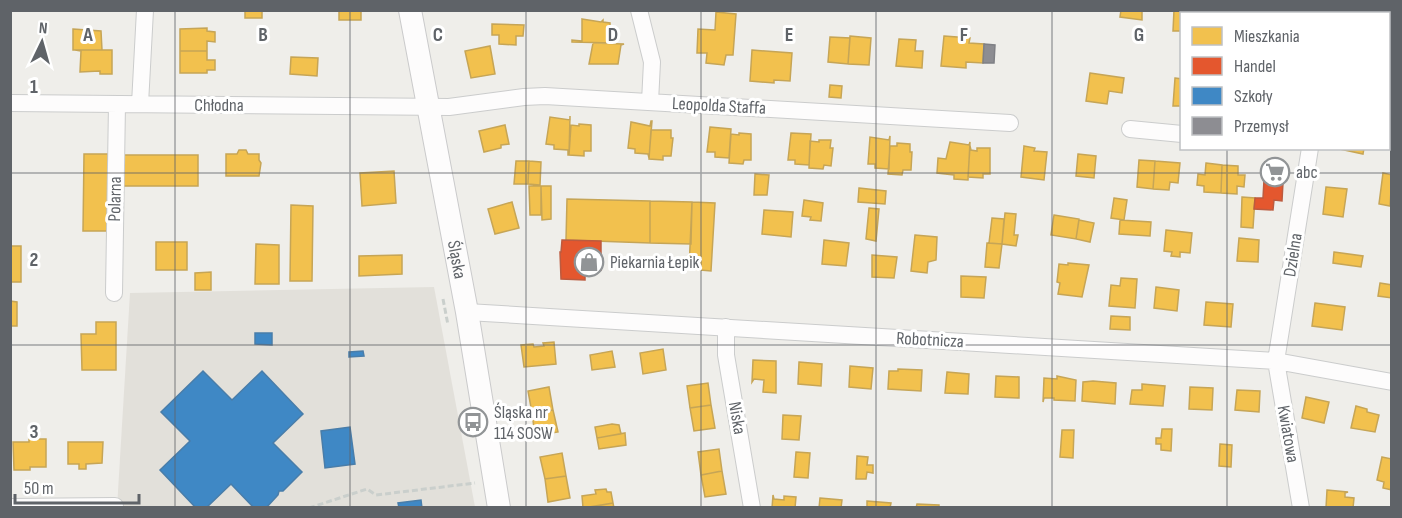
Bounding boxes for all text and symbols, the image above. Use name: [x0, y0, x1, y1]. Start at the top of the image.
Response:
north arrow: [12, 12, 72, 72]
legend: [1180, 12, 1390, 150]
text: N: [38, 19, 48, 38]
text: A: [82, 23, 93, 47]
text: B: [258, 23, 268, 47]
text: C: [433, 23, 443, 47]
text: D: [608, 23, 618, 47]
text: E: [785, 23, 793, 47]
text: F: [960, 23, 968, 47]
text: G: [1134, 23, 1144, 47]
text: Mieszkania: [1234, 26, 1300, 47]
text: Handel: [1234, 56, 1276, 77]
text: 1: [30, 75, 38, 99]
text: Szkoły: [1234, 86, 1273, 107]
street label: Leopolda Staffa: [672, 93, 766, 119]
street label: Chłodna: [194, 95, 244, 116]
text: Przemysł: [1234, 116, 1289, 137]
supermarket icon: abc: [1259, 156, 1291, 188]
place label: abc: [1296, 162, 1318, 183]
street label: Polarna: [104, 176, 126, 222]
street label: Dzielna: [1279, 232, 1307, 278]
street label: Śląska: [443, 239, 471, 280]
shop icon: Piekarnia Łepik: [573, 246, 605, 278]
text: 2: [30, 248, 38, 272]
place label: Piekarnia Łepik: [610, 252, 699, 273]
street label: Robotnicza: [896, 328, 964, 352]
street label: Niska: [724, 400, 750, 436]
place label: Śląska nr 114 SOSW: [494, 402, 553, 444]
street label: Kwiatowa: [1273, 404, 1303, 464]
bus stop icon: Śląska nr 114 SOSW: [457, 406, 489, 438]
text: 3: [30, 420, 39, 444]
scale bar: [15, 467, 140, 505]
text: 50 m: [24, 478, 54, 499]

